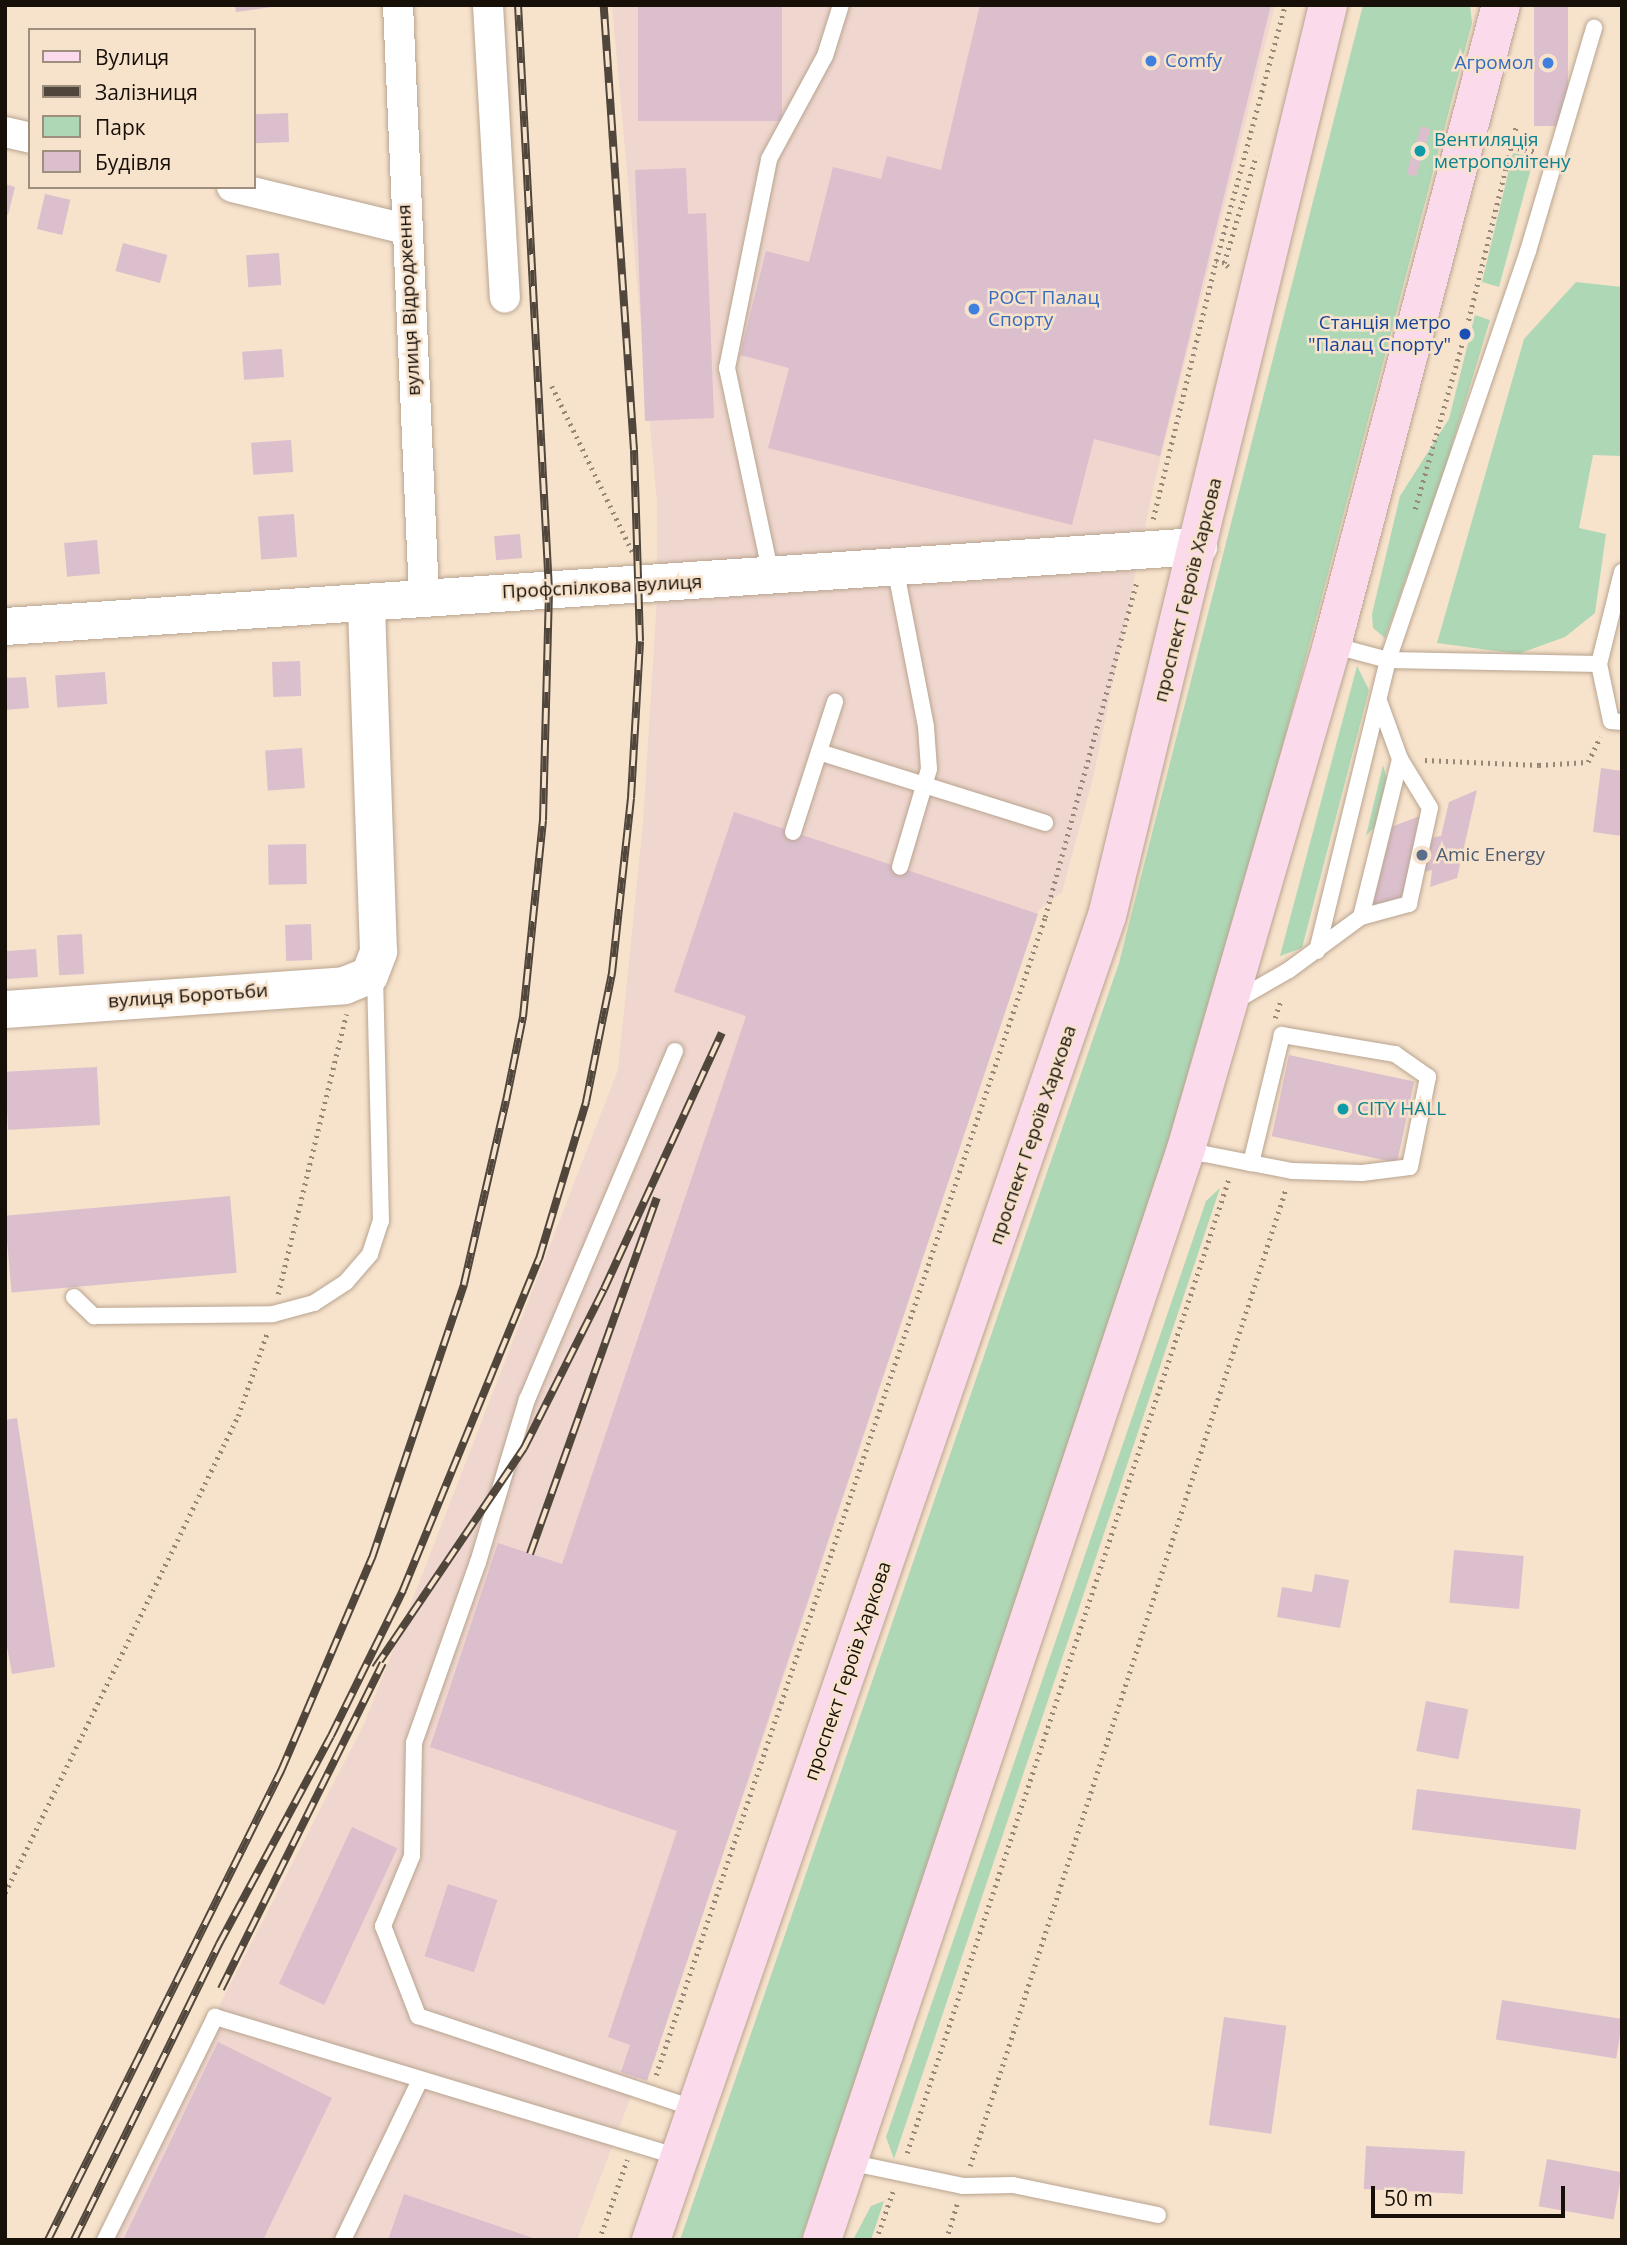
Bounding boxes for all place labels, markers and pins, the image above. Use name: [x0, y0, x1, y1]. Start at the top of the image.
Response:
place label: Comfy: [1165, 50, 1222, 72]
place label: Агромол: [1455, 52, 1534, 74]
marker: Comfy: [1143, 53, 1159, 69]
marker: Агромол: [1540, 55, 1556, 71]
place label: Вентиляція метрополітену: [1434, 129, 1571, 173]
marker: Вентиляція метрополітену: [1412, 143, 1428, 159]
place label: РОСТ Палац Спорту: [988, 287, 1099, 331]
marker: РОСТ Палац Спорту: [966, 301, 982, 317]
place label: Станція метро "Палац Спорту": [1308, 312, 1451, 356]
marker: Станція метро "Палац Спорту": [1457, 326, 1473, 342]
place label: Amic Energy: [1436, 844, 1545, 866]
marker: Amic Energy: [1414, 847, 1430, 863]
place label: CITY HALL: [1357, 1098, 1446, 1120]
marker: CITY HALL: [1335, 1101, 1351, 1117]

